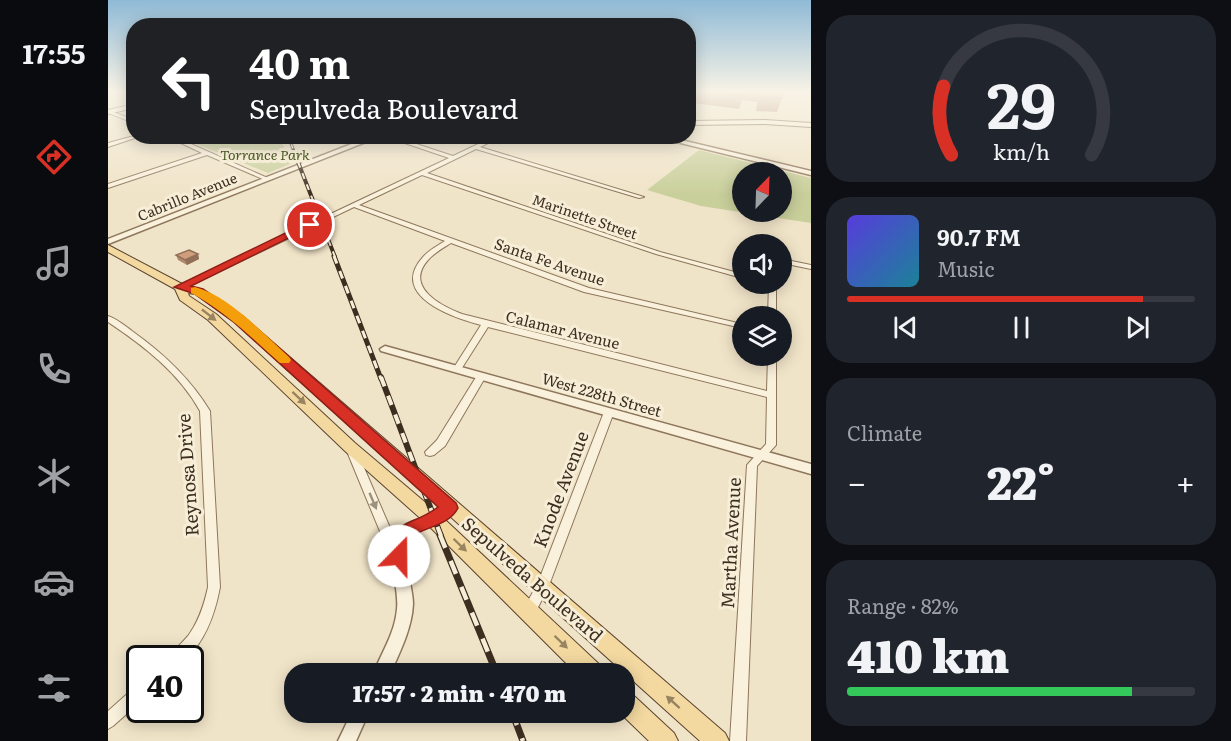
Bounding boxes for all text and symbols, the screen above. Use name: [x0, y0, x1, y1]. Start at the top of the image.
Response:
text: 40 m: [249, 30, 350, 92]
text: 17:55: [23, 32, 85, 72]
icon: left: [150, 42, 228, 120]
text: 29: [986, 56, 1056, 148]
text: Sepulveda Boulevard: [249, 87, 518, 127]
icon: directions: [33, 136, 75, 178]
text: km/h: [992, 136, 1050, 168]
park label: Torrance Park: [220, 144, 310, 164]
north arrow: [732, 162, 792, 222]
map controls: [732, 162, 792, 366]
street label: Cabrillo Avenue: [134, 167, 240, 225]
street label: Marinette Street: [530, 189, 641, 243]
pin: [284, 199, 335, 250]
icon: arrive: [293, 208, 326, 241]
text: 90.7 FM: [937, 220, 1021, 253]
street label: Santa Fe Avenue: [492, 231, 608, 291]
button: sound: [732, 234, 792, 294]
icon: music: [33, 242, 75, 284]
text: Music: [937, 253, 994, 283]
street label: Calamar Avenue: [504, 304, 623, 354]
button: layers: [732, 306, 792, 366]
one-way arrow: [201, 309, 217, 322]
icon: previous: [889, 311, 922, 344]
icon: pause: [1005, 311, 1038, 344]
icon: next: [1121, 311, 1154, 344]
icon: phone: [33, 348, 75, 390]
street label: West 228th Street: [539, 366, 665, 422]
one-way arrow: [292, 391, 306, 405]
street label: Reynosa Drive: [169, 413, 205, 537]
text: Climate: [847, 417, 922, 447]
street label: Knode Avenue: [525, 427, 595, 551]
text: 22°: [987, 447, 1055, 514]
icon: climate: [33, 455, 75, 497]
text: −: [847, 456, 866, 505]
text: +: [1176, 456, 1195, 505]
street label: Martha Avenue: [713, 477, 747, 609]
one-way arrow: [369, 492, 378, 510]
street label: Sepulveda Boulevard: [456, 510, 610, 648]
position arrow: [367, 524, 431, 588]
one-way arrow: [453, 538, 468, 552]
icon: car: [33, 561, 75, 603]
text: Range · 82%: [847, 590, 959, 620]
text: 410 km: [847, 620, 1009, 687]
one-way arrow: [553, 635, 567, 649]
speed limit sign: 40: [126, 645, 204, 723]
icon: filters: [33, 667, 75, 709]
text: 17:57 · 2 min · 470 m: [353, 676, 566, 709]
one-way arrow: [666, 696, 681, 709]

